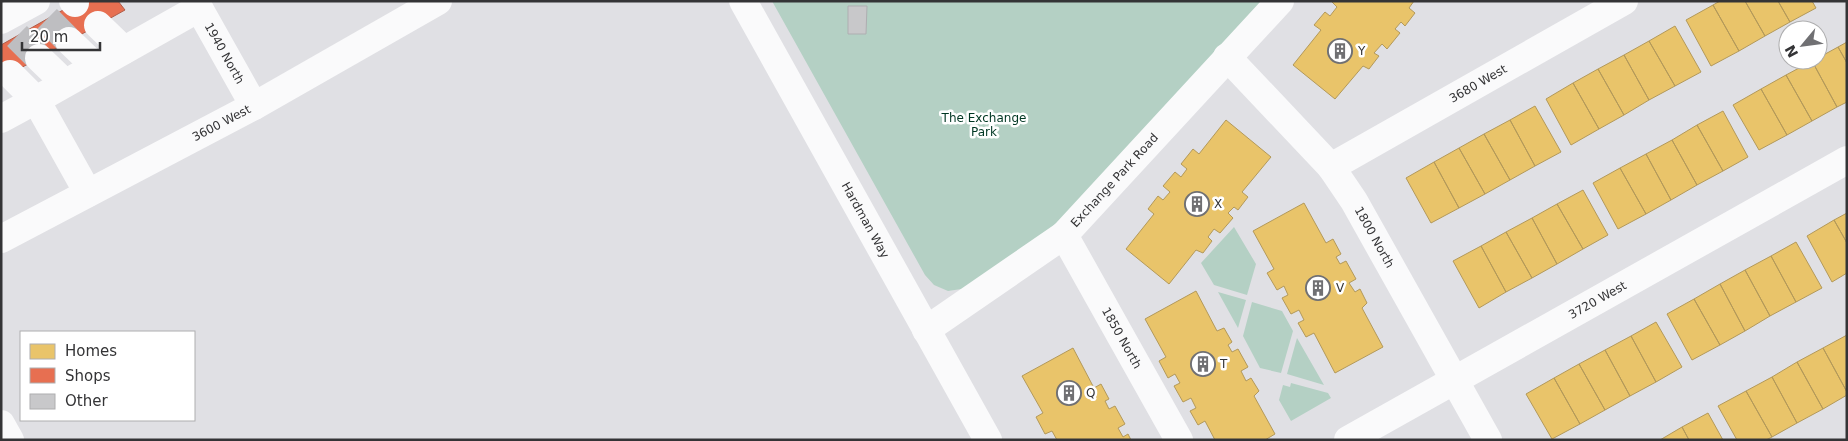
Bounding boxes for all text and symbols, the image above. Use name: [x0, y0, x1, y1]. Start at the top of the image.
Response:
scale bar: [22, 20, 100, 52]
street label: 1940 North: [202, 20, 247, 86]
north arrow: [1778, 20, 1828, 70]
text: 20 m: [30, 28, 68, 46]
building icon: Y: [1327, 38, 1353, 64]
text: N: [1782, 42, 1801, 60]
place label: Y: [1357, 44, 1366, 58]
street label: 3680 West: [1447, 62, 1510, 106]
street label: 3600 West: [190, 102, 253, 144]
park label: The Exchange Park: [941, 111, 1026, 139]
street label: Exchange Park Road: [1068, 131, 1161, 230]
street label: Hardman Way: [839, 180, 892, 261]
building icon: X: [1184, 191, 1210, 217]
place label: X: [1214, 197, 1222, 211]
street label: 1800 North: [1352, 204, 1397, 270]
building icon: V: [1305, 275, 1331, 301]
street label: 3720 West: [1566, 278, 1629, 322]
place label: V: [1336, 281, 1345, 295]
street label: 1850 North: [1099, 305, 1144, 371]
legend: [20, 331, 195, 421]
text: Homes: [65, 342, 117, 360]
building icon: T: [1190, 351, 1216, 377]
place label: T: [1219, 357, 1228, 371]
text: Shops: [65, 367, 111, 385]
building icon: Q: [1056, 380, 1082, 406]
place label: Q: [1086, 386, 1095, 400]
text: Other: [65, 392, 108, 410]

